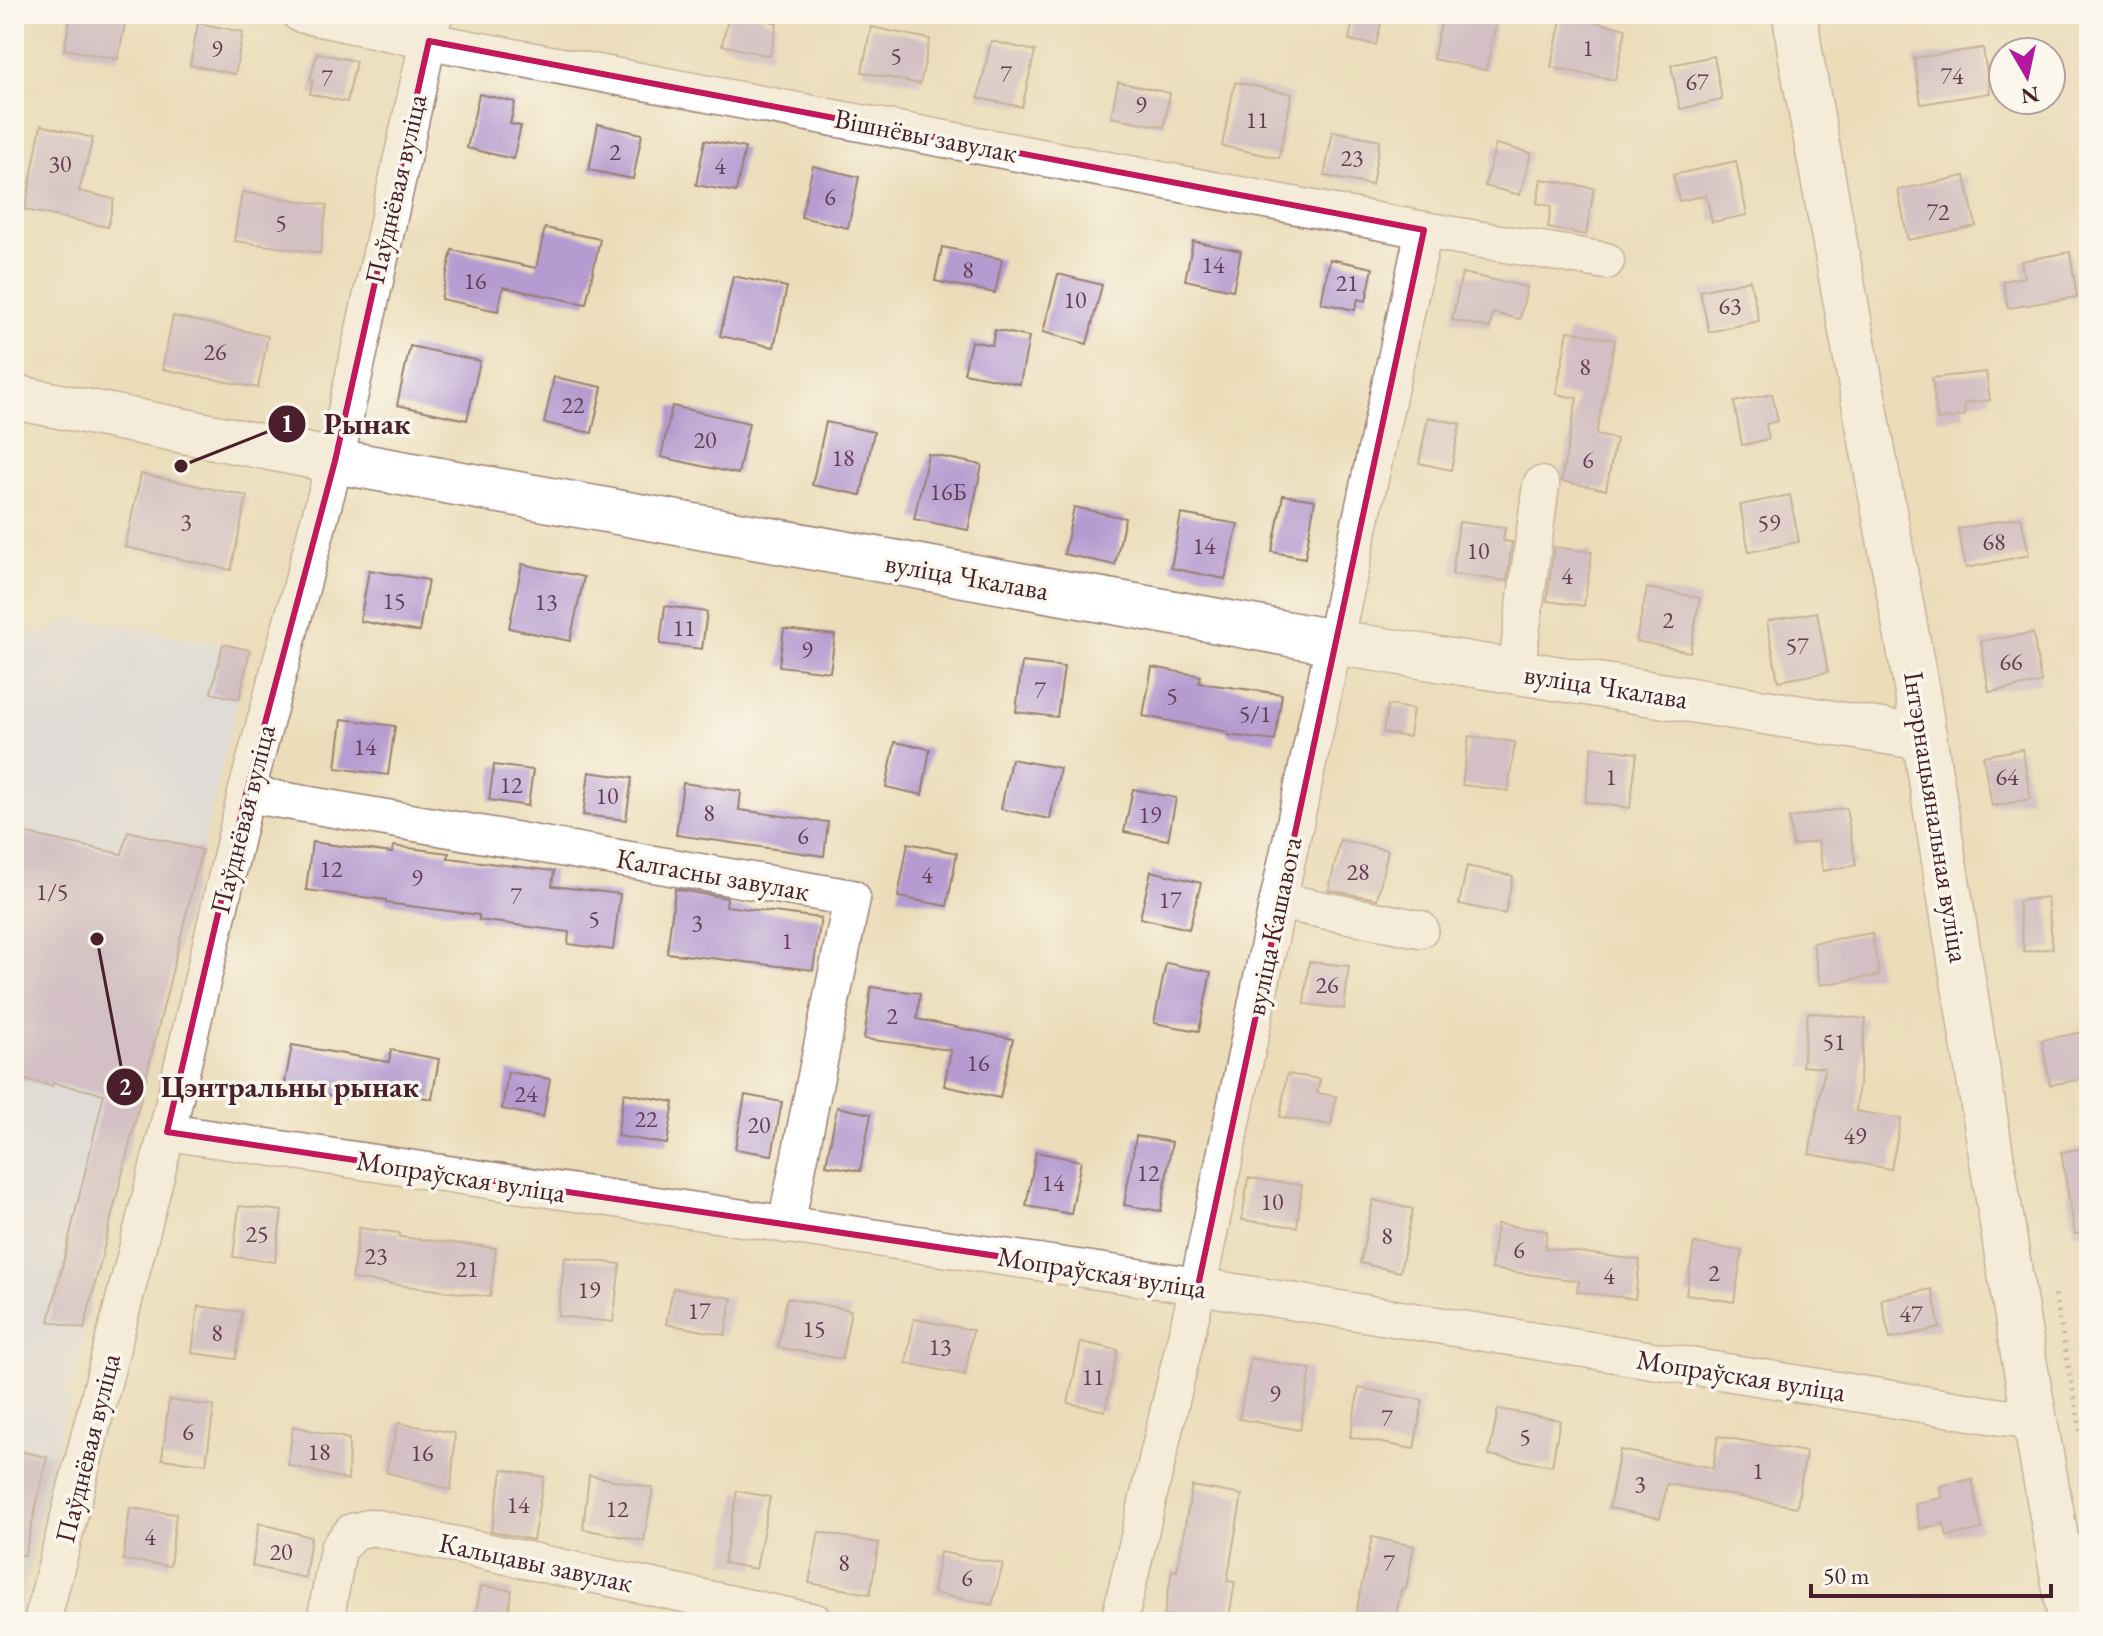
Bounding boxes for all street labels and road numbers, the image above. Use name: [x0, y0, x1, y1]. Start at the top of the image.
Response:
street label: Паўднёвая вуліца: [356, 90, 435, 288]
street label: Вішнёвы завулак: [831, 100, 1021, 170]
street label: вуліца Чкалава: [882, 544, 1052, 608]
street label: вуліца Чкалава: [1522, 655, 1691, 717]
street label: Інтэрнацыянальная вуліца: [1896, 669, 1978, 966]
street label: Паўднёвая вуліца: [201, 720, 283, 917]
street label: вуліца Кашавога: [1237, 833, 1310, 1019]
street label: Калгасны завулак: [614, 839, 812, 909]
street label: Мопраўская вуліца: [354, 1142, 569, 1210]
street label: Мопраўская вуліца: [995, 1238, 1210, 1306]
street label: Мопраўская вуліца: [1634, 1341, 1849, 1409]
street label: Паўднёвая вуліца: [46, 1349, 128, 1546]
street label: Кальцавы завулак: [436, 1524, 636, 1600]

